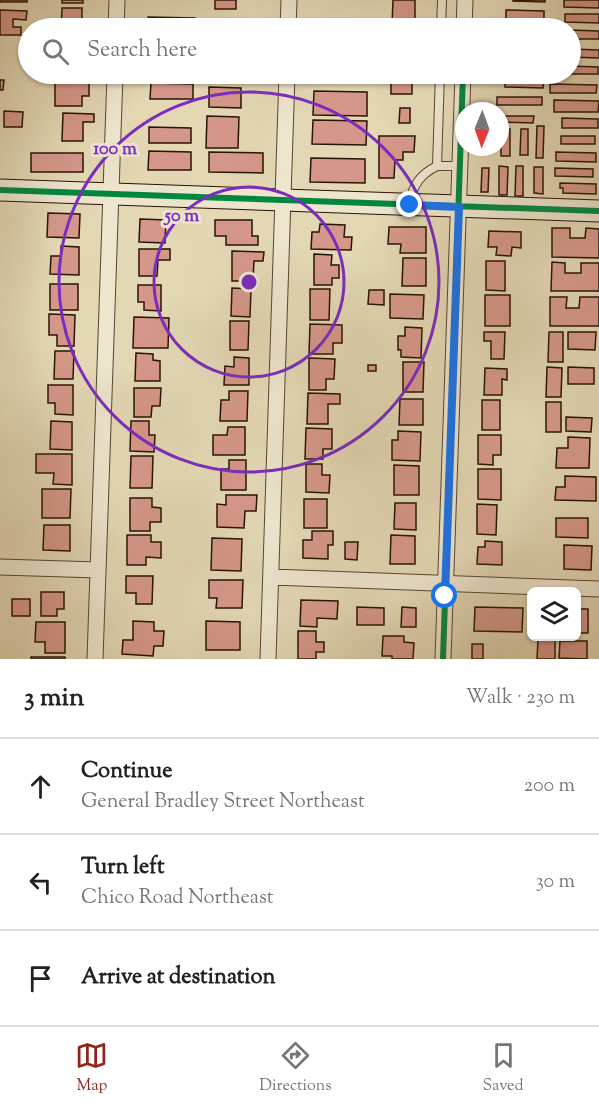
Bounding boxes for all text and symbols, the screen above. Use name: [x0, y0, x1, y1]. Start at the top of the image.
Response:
search box: [18, 18, 581, 84]
icon: search: [39, 35, 72, 68]
text: Search here: [87, 35, 197, 67]
north arrow: [455, 102, 509, 156]
text: 100 m: [93, 137, 137, 163]
route end: [396, 191, 422, 217]
text: 50 m: [163, 204, 199, 230]
centre of rings: [239, 272, 259, 292]
route start: [431, 582, 457, 608]
map controls: [527, 587, 581, 641]
button: layers: [527, 587, 581, 641]
text: 3 min: [24, 680, 84, 717]
text: Walk · 230 m: [466, 684, 575, 713]
text: Continue: [81, 756, 172, 788]
icon: ahead: [24, 770, 57, 803]
text: 200 m: [524, 772, 575, 801]
text: General Bradley Street Northeast: [81, 788, 365, 817]
text: Turn left: [81, 852, 164, 884]
icon: left: [24, 866, 57, 899]
text: 30 m: [536, 868, 575, 897]
text: Chico Road Northeast: [81, 884, 274, 913]
icon: arrive: [24, 962, 57, 995]
text: Arrive at destination: [81, 962, 276, 994]
tab: Map: [75, 1039, 108, 1098]
tab: Directions: [259, 1039, 332, 1098]
tab: Saved: [482, 1039, 524, 1098]

